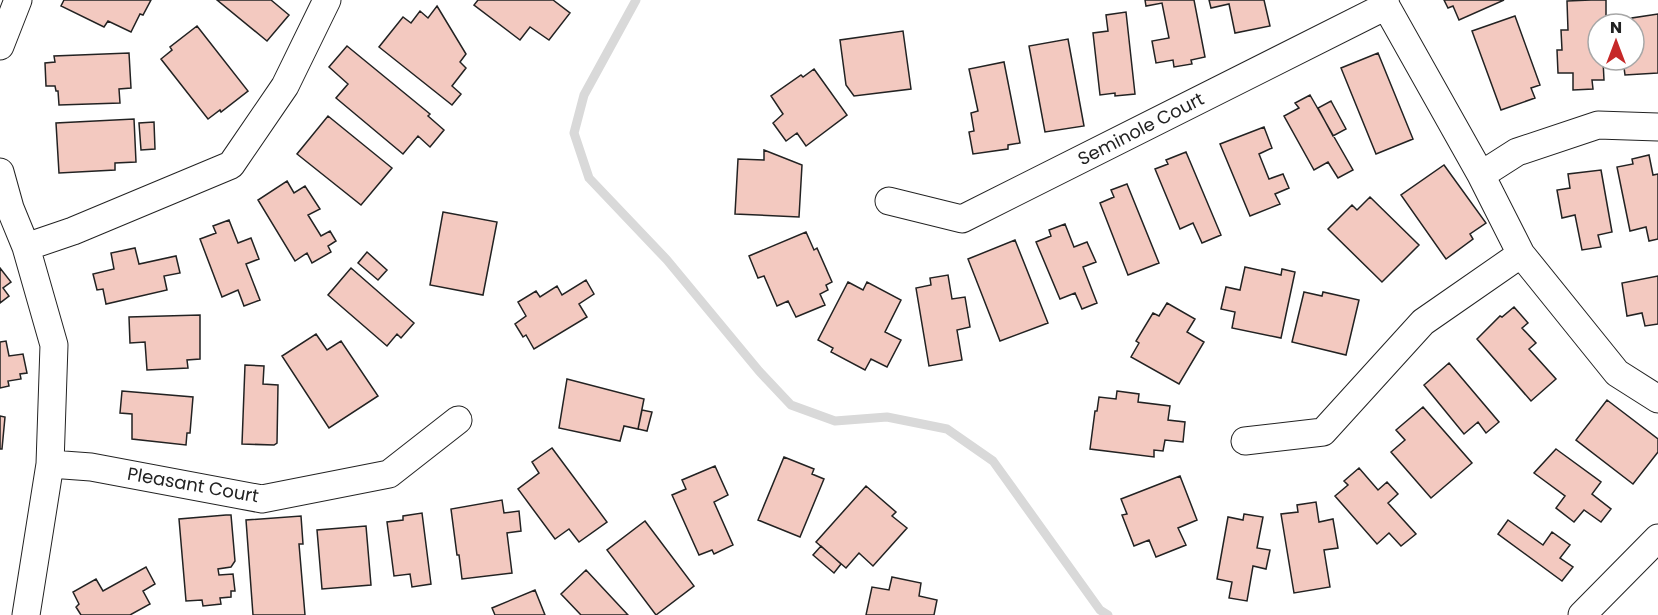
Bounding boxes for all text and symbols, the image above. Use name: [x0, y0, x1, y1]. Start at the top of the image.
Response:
north arrow: [1586, 12, 1646, 72]
text: N: [1610, 16, 1622, 39]
street label: Seminole Court: [1073, 86, 1208, 171]
street label: Pleasant Court: [126, 461, 261, 508]

